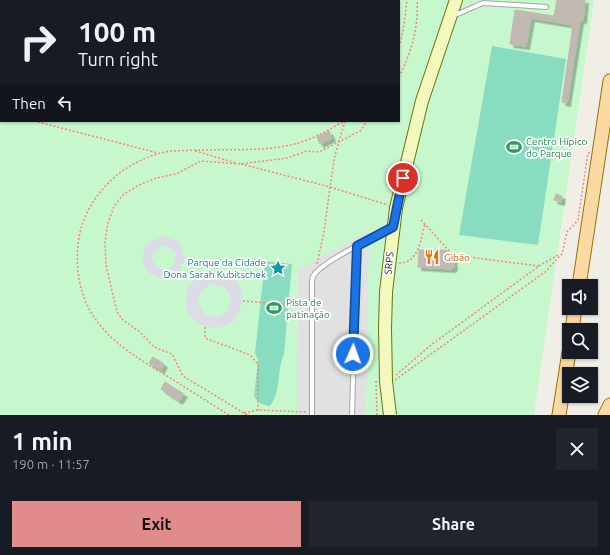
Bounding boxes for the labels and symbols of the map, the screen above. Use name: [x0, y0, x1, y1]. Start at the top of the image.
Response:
place label: Centro Hípico do Parque: [526, 136, 587, 159]
sports icon: Centro Hípico do Parque: [505, 138, 523, 156]
pin: [386, 161, 420, 195]
restaurant icon: Gibão: [423, 248, 441, 266]
street label: SRPS: [382, 251, 396, 275]
place label: Gibão: [444, 252, 470, 263]
place label: Parque da Cidade Dona Sarah Kubitschek: [163, 257, 266, 280]
place icon: Parque da Cidade Dona Sarah Kubitschek: [269, 259, 287, 277]
place label: Pista de patinação: [286, 297, 330, 320]
sports icon: Pista de patinação: [265, 299, 283, 317]
position arrow: [332, 333, 374, 375]

